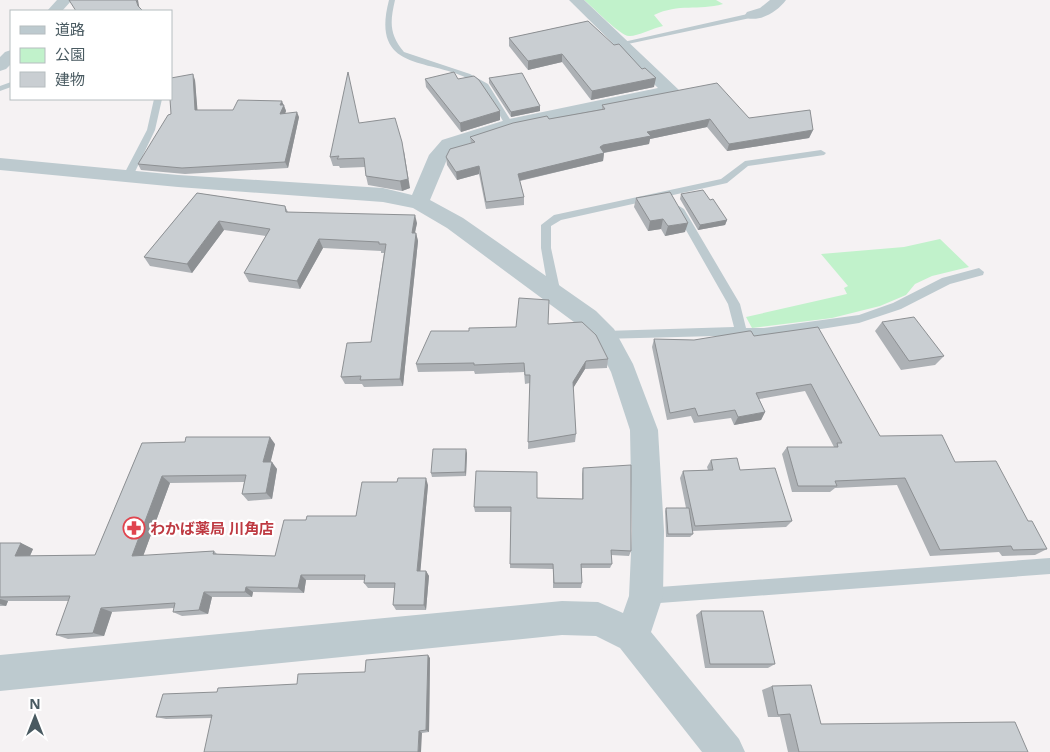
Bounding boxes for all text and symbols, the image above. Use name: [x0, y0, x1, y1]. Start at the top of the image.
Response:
legend: [10, 10, 172, 100]
text: 道路: [55, 19, 85, 39]
text: 公園: [55, 44, 85, 64]
text: 建物: [55, 69, 85, 89]
pharmacy icon: わかば薬局 川角店: [122, 516, 146, 540]
place label: わかば薬局 川角店: [150, 518, 274, 538]
north arrow: [10, 692, 60, 742]
text: N: [29, 694, 41, 713]

